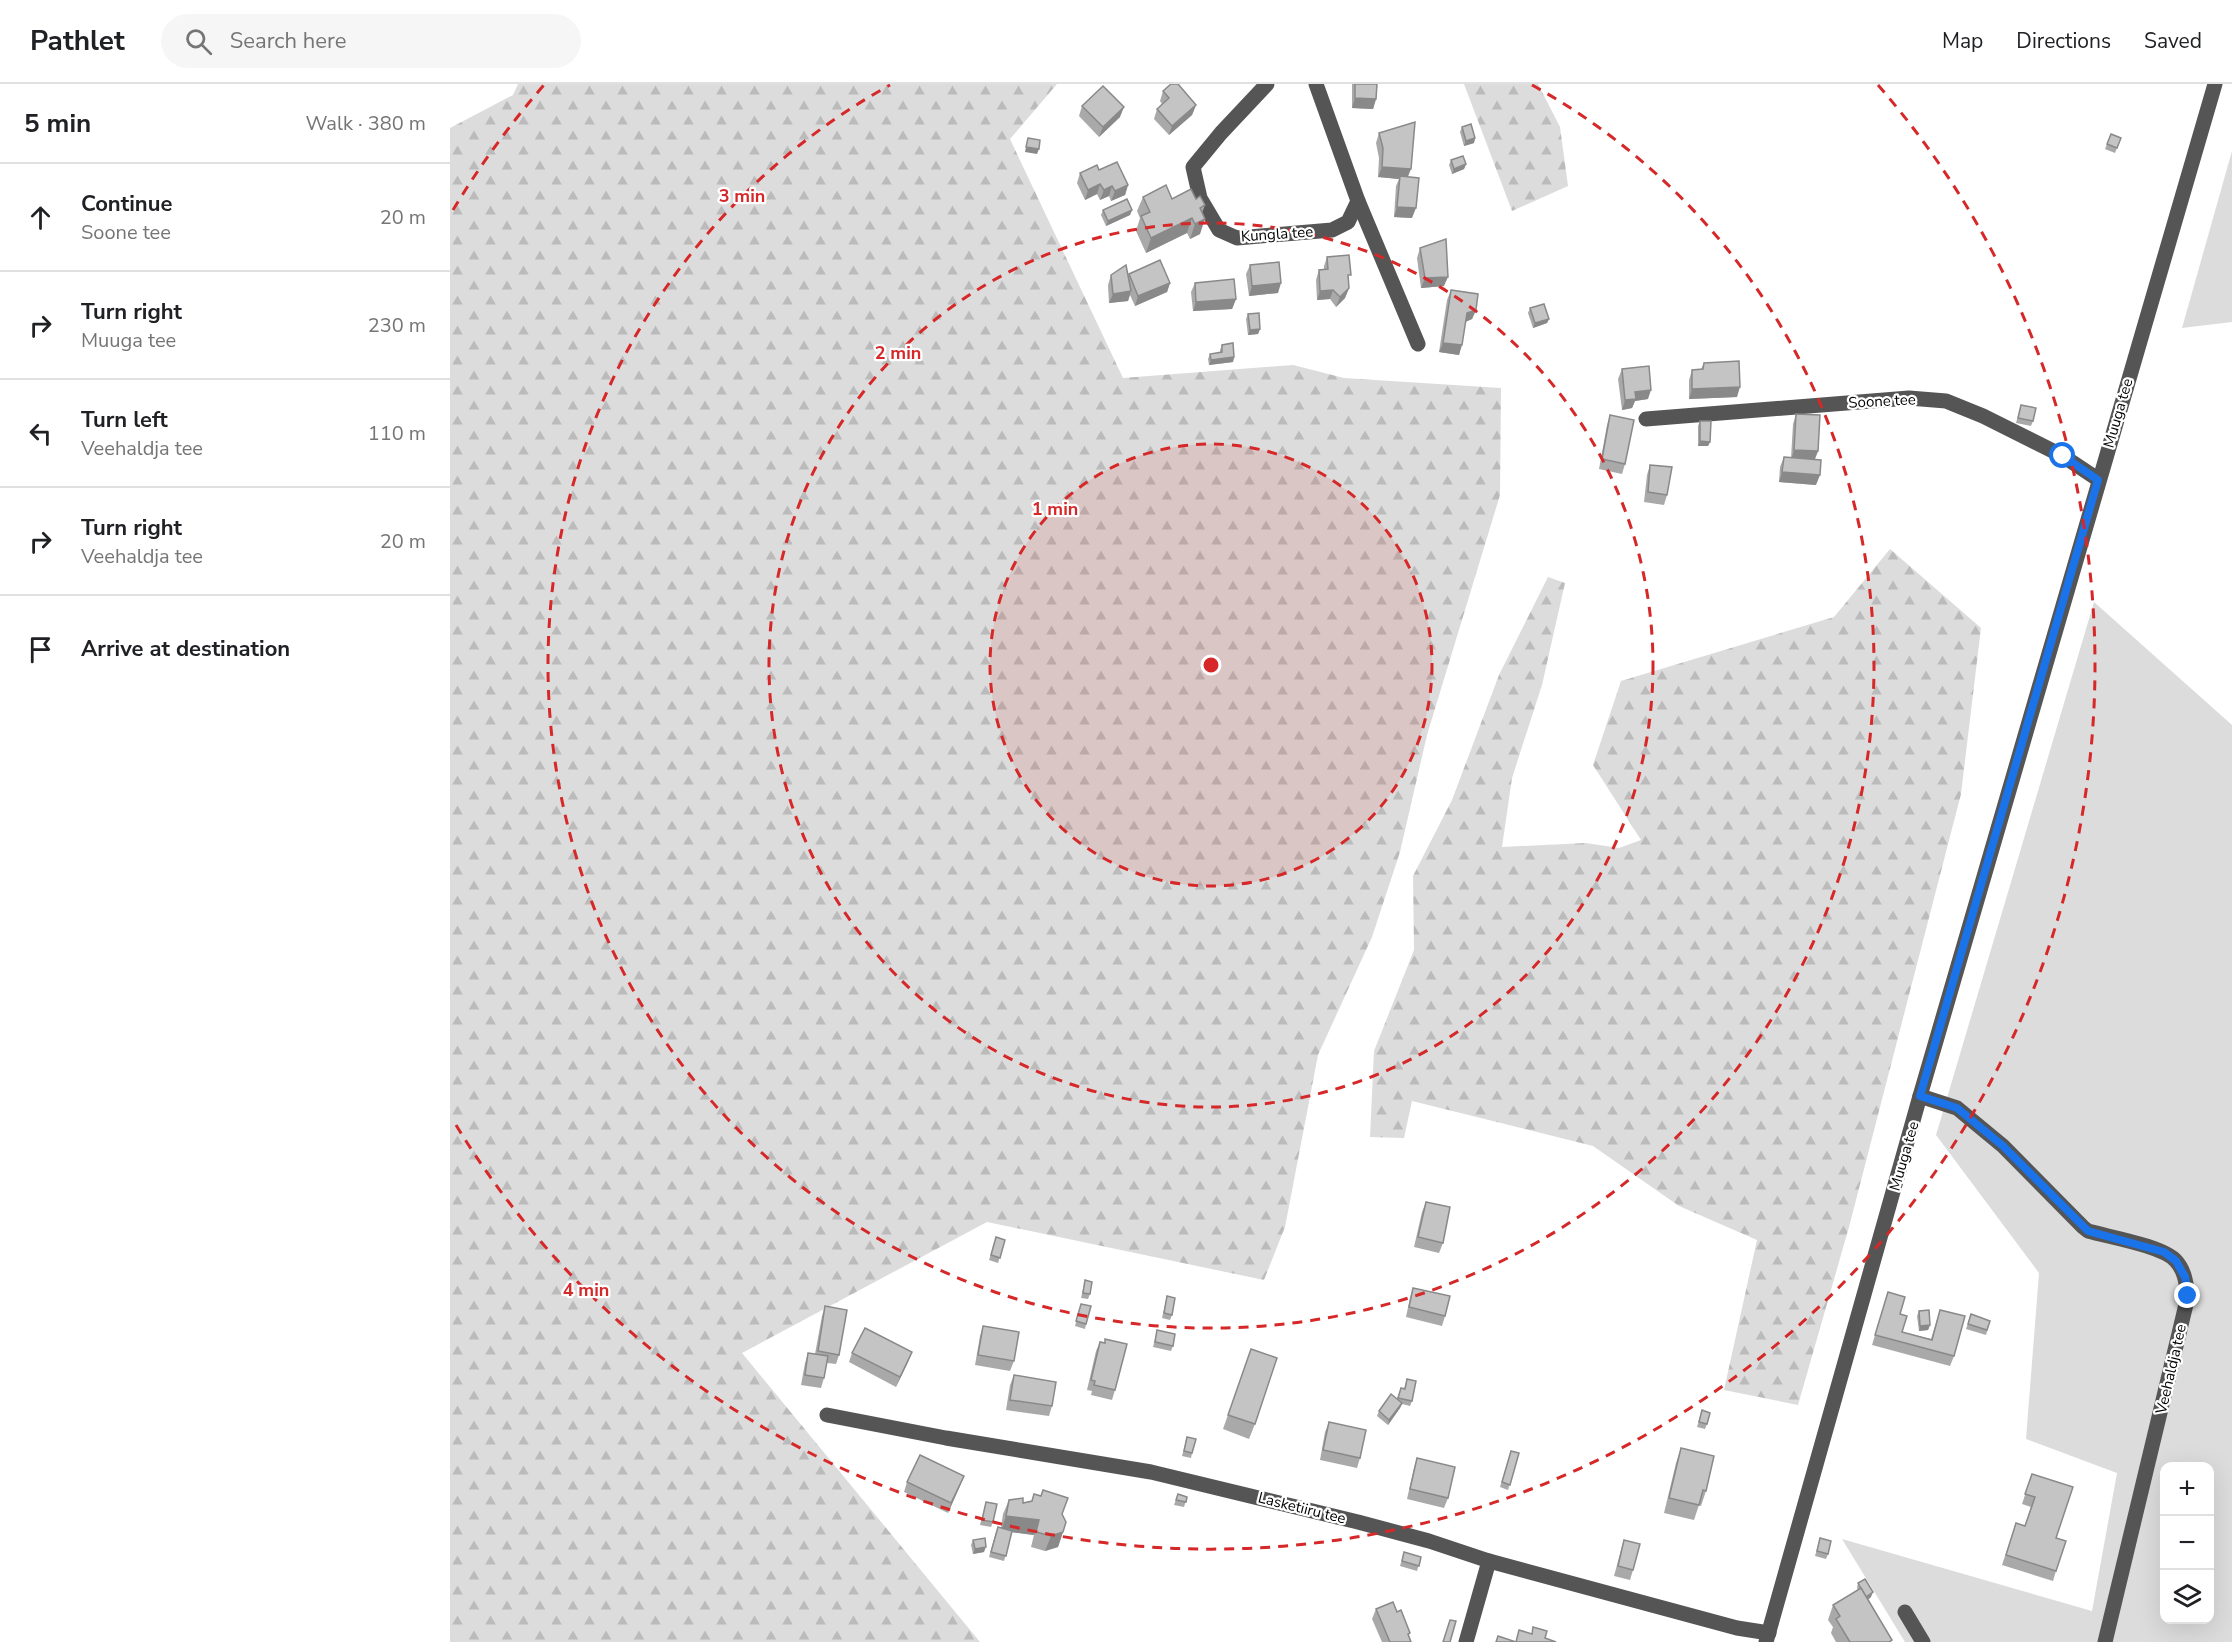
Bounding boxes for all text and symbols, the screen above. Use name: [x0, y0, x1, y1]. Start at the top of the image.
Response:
search box: [161, 14, 581, 68]
text: Pathlet: [30, 22, 125, 60]
icon: search: [182, 25, 215, 58]
text: Search here: [230, 26, 346, 56]
text: Map: [1942, 27, 1983, 55]
text: Directions: [2016, 27, 2111, 55]
text: Saved: [2144, 27, 2202, 55]
text: 5 min: [24, 106, 91, 141]
text: Walk · 380 m: [306, 110, 426, 137]
text: 3 min: [719, 184, 765, 208]
text: Continue: [81, 189, 172, 219]
icon: ahead: [24, 201, 57, 234]
text: 20 m: [380, 204, 426, 231]
text: Soone tee: [81, 219, 171, 246]
street label: Kungla tee: [1240, 222, 1314, 246]
text: Turn right: [81, 297, 182, 327]
icon: right: [24, 309, 57, 342]
text: 230 m: [368, 312, 426, 339]
text: Muuga tee: [81, 327, 176, 354]
text: 2 min: [875, 341, 921, 365]
street label: Muuga tee: [2099, 376, 2137, 450]
street label: Soone tee: [1848, 389, 1916, 413]
text: Turn left: [81, 405, 168, 435]
icon: left: [24, 417, 57, 450]
text: 110 m: [368, 420, 426, 447]
text: Veehaldja tee: [81, 435, 203, 462]
route start: [2049, 442, 2075, 468]
text: 1 min: [1032, 497, 1078, 521]
text: Turn right: [81, 513, 182, 543]
icon: right: [24, 525, 57, 558]
text: 20 m: [380, 528, 426, 555]
text: Veehaldja tee: [81, 543, 203, 570]
icon: arrive: [24, 633, 57, 666]
text: Arrive at destination: [81, 634, 290, 664]
centre of rings: [1201, 655, 1221, 675]
street label: Muuga tee: [1885, 1119, 1923, 1193]
text: 4 min: [563, 1278, 609, 1302]
route end: [2174, 1282, 2200, 1308]
street label: Veehaldja tee: [2151, 1322, 2191, 1417]
map controls: [2160, 1462, 2214, 1624]
button: +: [2160, 1462, 2214, 1516]
street label: Lasketiiru tee: [1256, 1487, 1348, 1529]
button: −: [2160, 1516, 2214, 1570]
button: layers: [2160, 1570, 2214, 1624]

